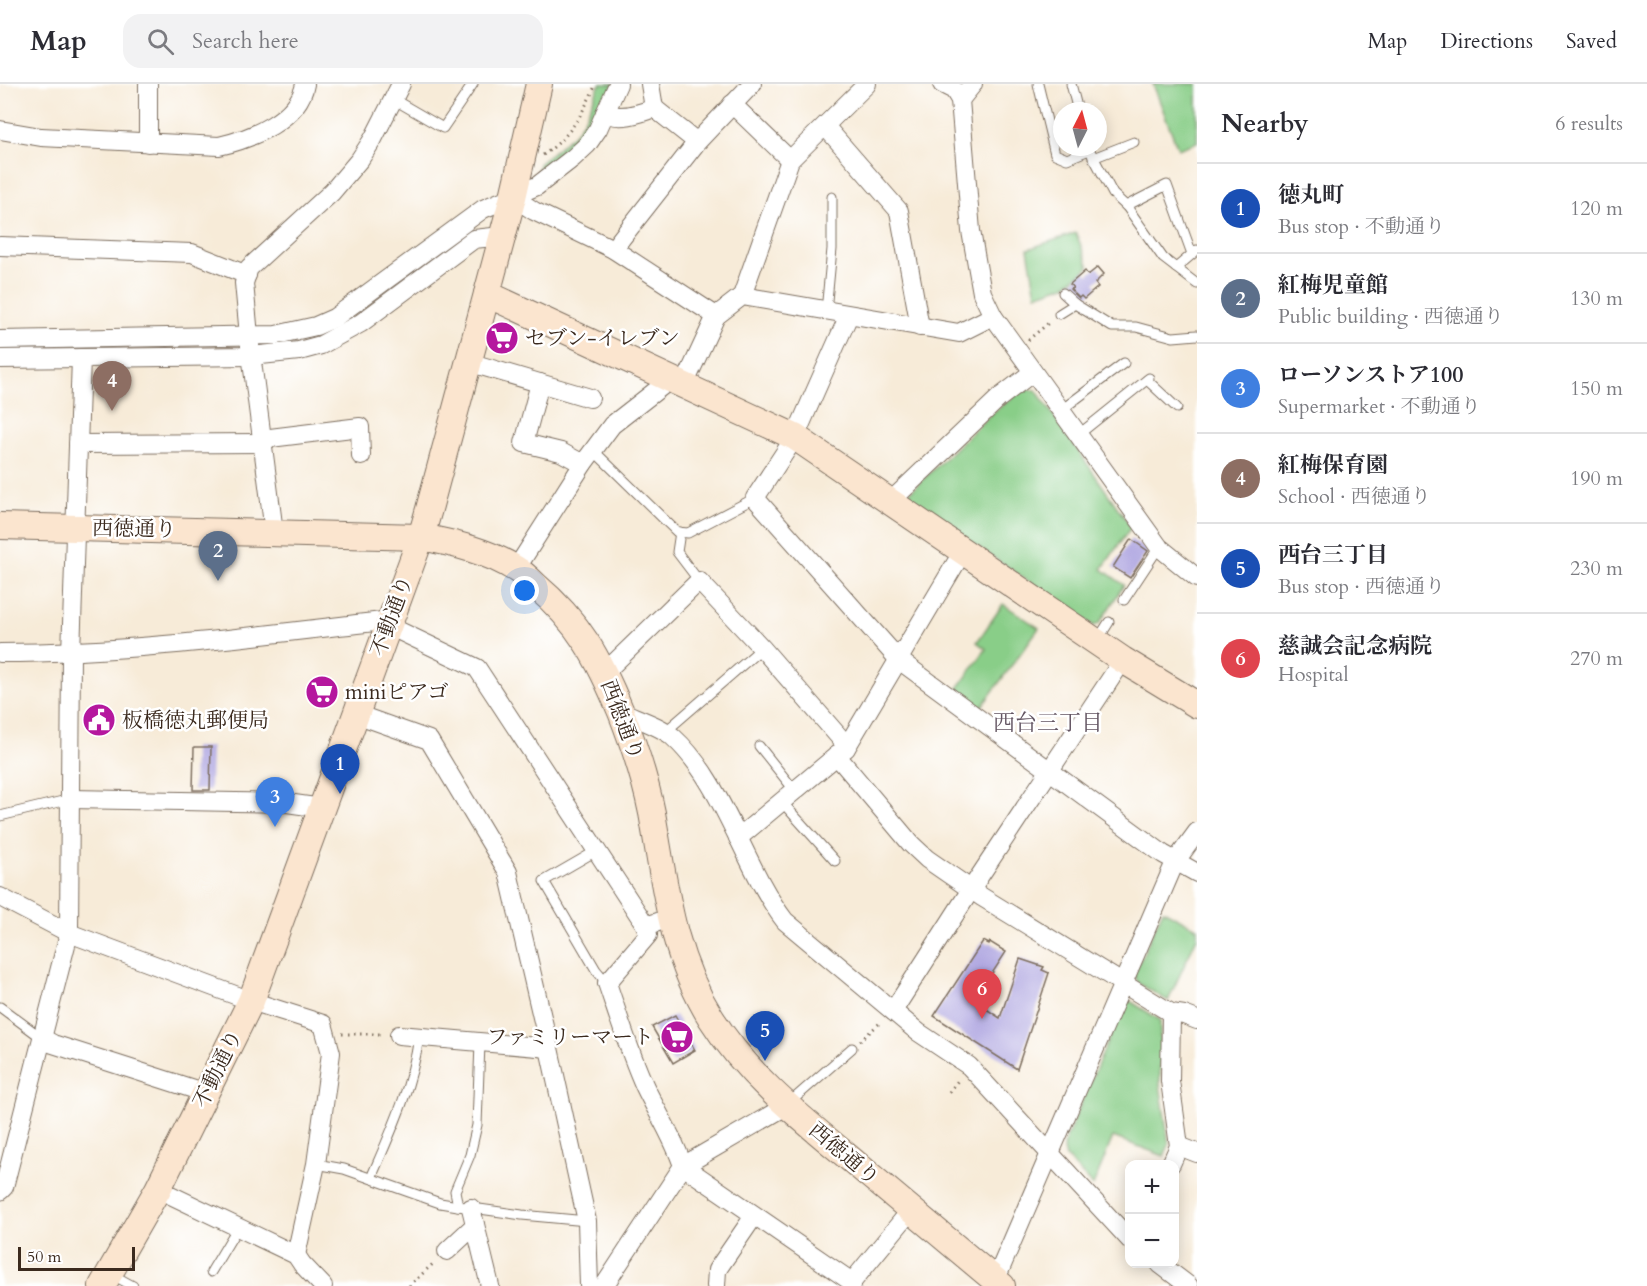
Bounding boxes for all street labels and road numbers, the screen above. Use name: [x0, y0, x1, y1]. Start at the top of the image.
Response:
street label: 西徳通り: [92, 514, 176, 544]
street label: 不動通り: [364, 572, 420, 660]
street label: 西徳通り: [593, 676, 651, 764]
street label: 不動通り: [187, 1025, 249, 1113]
street label: 西徳通り: [803, 1116, 885, 1192]

